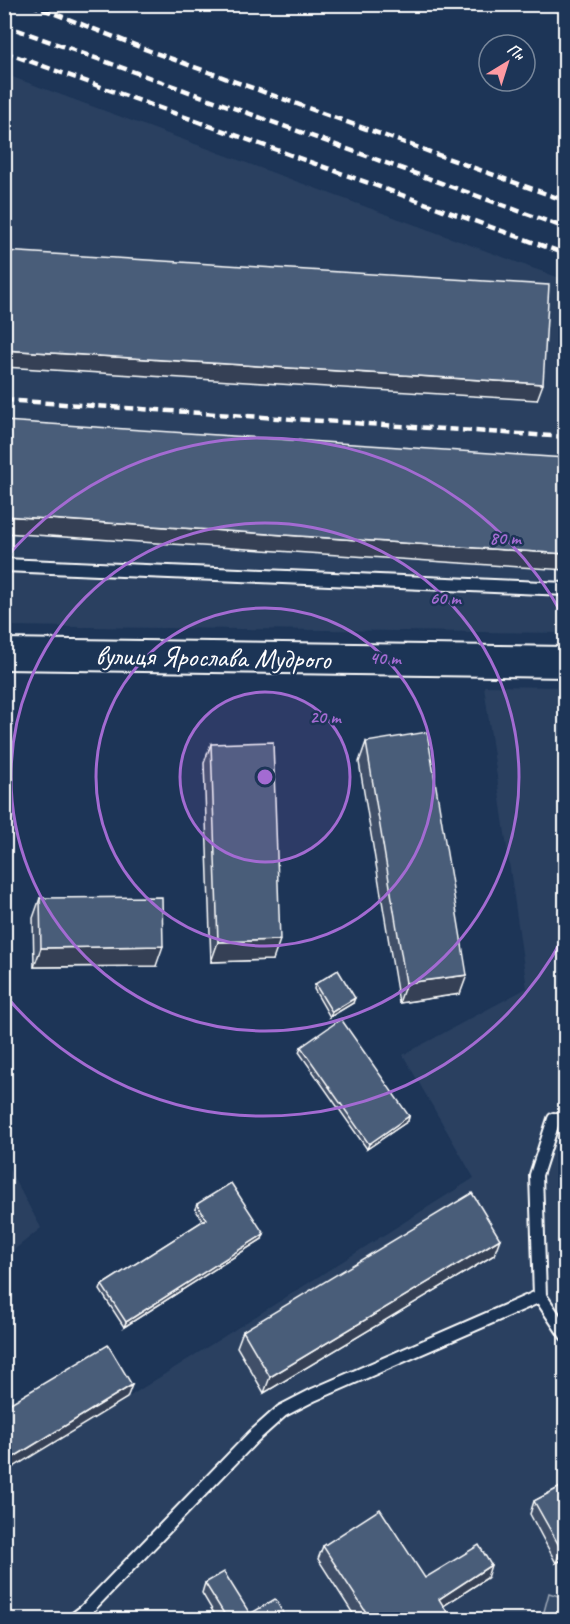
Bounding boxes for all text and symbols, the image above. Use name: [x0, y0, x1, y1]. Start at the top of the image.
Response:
north arrow: [477, 33, 537, 93]
text: Пн: [503, 39, 529, 66]
text: 80 m: [490, 527, 522, 549]
text: 60 m: [429, 587, 462, 609]
street label: вулиця Ярослава Мудрого: [95, 637, 333, 677]
text: 40 m: [370, 647, 402, 669]
text: 20 m: [310, 706, 342, 728]
centre of rings: [255, 767, 275, 787]

